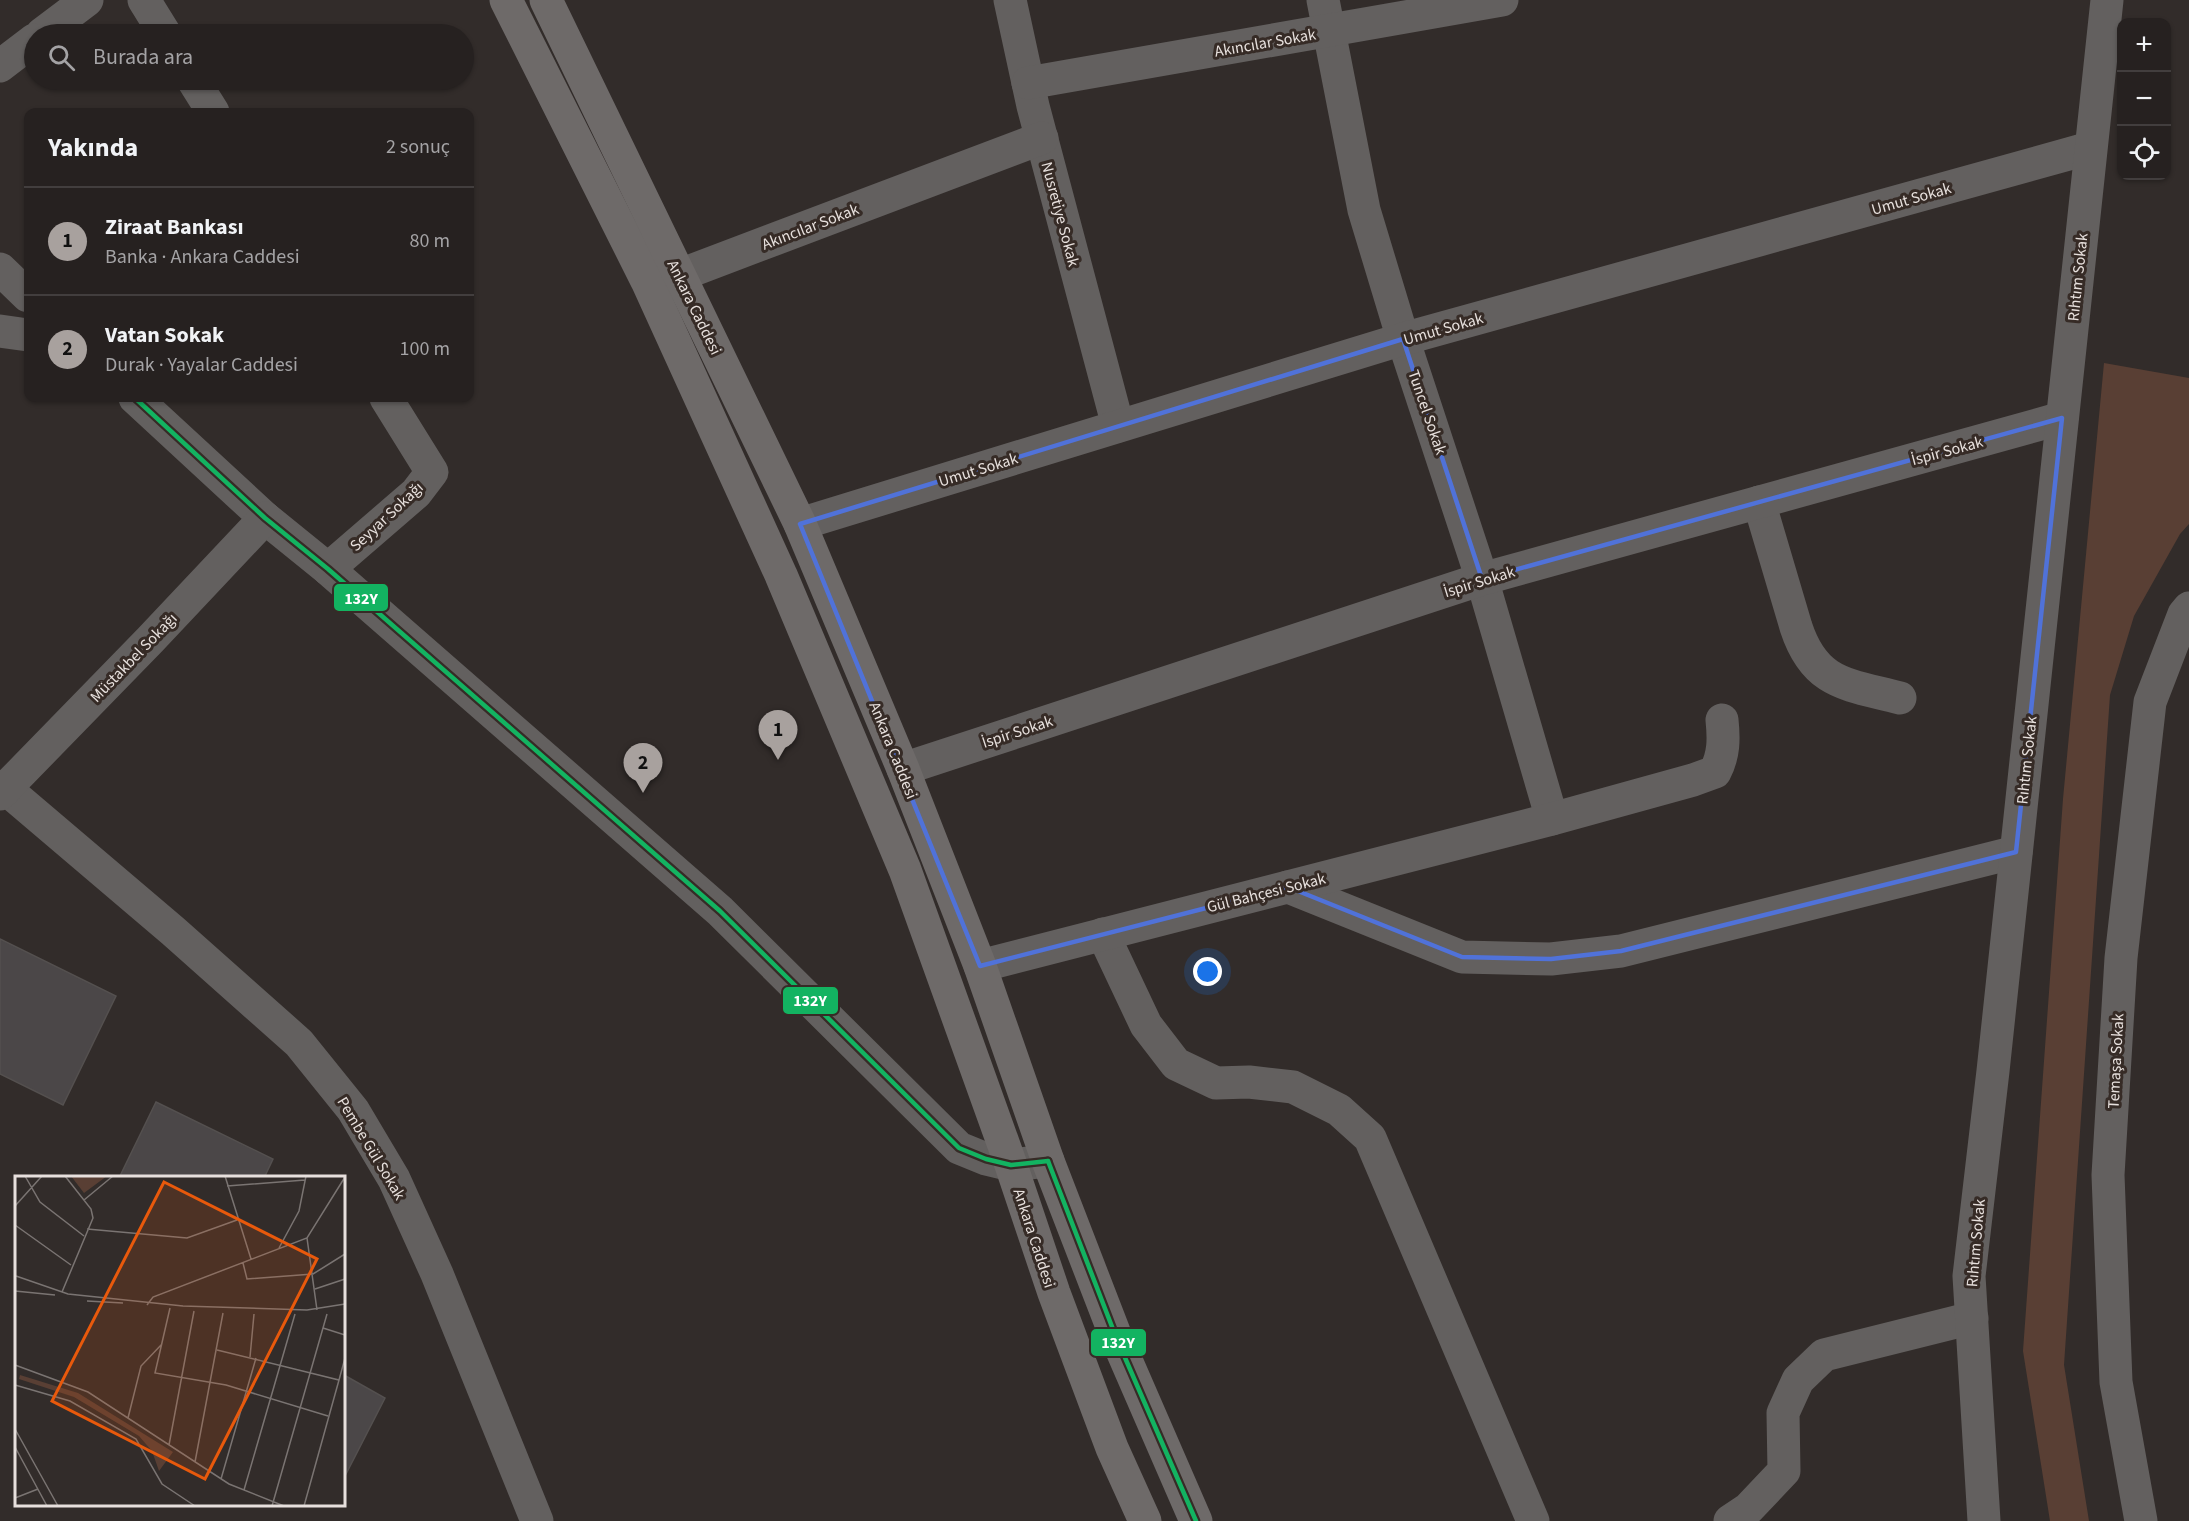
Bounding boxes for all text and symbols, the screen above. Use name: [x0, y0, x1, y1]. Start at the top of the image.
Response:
map controls: [2117, 18, 2171, 180]
button: +: [2117, 18, 2171, 72]
street label: Akıncılar Sokak: [1213, 23, 1318, 63]
search box: [24, 24, 474, 90]
icon: search: [45, 41, 78, 74]
text: Burada ara: [93, 41, 193, 73]
button: −: [2117, 72, 2171, 126]
button: locate: [2117, 126, 2171, 180]
text: Yakında: [48, 129, 138, 166]
text: 2 sonuç: [386, 133, 450, 161]
street label: Nusretiye Sokak: [1035, 159, 1085, 269]
street label: Umut Sokak: [1869, 177, 1954, 221]
street label: Akıncılar Sokak: [759, 198, 862, 256]
text: Ziraat Bankası: [105, 211, 243, 243]
text: 1: [62, 227, 73, 255]
text: 80 m: [410, 227, 450, 255]
street label: Rıhtım Sokak: [2062, 232, 2094, 322]
text: Banka · Ankara Caddesi: [105, 243, 300, 271]
street label: Ankara Caddesi: [662, 256, 727, 359]
street label: Umut Sokak: [1401, 307, 1486, 351]
text: Vatan Sokak: [105, 319, 224, 351]
text: 2: [62, 335, 73, 363]
text: 100 m: [400, 335, 450, 363]
text: Durak · Yayalar Caddesi: [105, 351, 298, 379]
street label: Tuncel Sokak: [1402, 367, 1452, 458]
street label: İspir Sokak: [1909, 431, 1986, 471]
street label: Umut Sokak: [936, 447, 1021, 492]
street label: Seyyar Sokağı: [345, 477, 428, 557]
street label: İspir Sokak: [1441, 561, 1518, 603]
line badge: 132Y: [333, 583, 389, 612]
text: 132Y: [344, 588, 378, 610]
street label: Müstakbel Sokağı: [85, 608, 182, 707]
street label: Ankara Caddesi: [864, 698, 923, 802]
pin: 1: [758, 710, 798, 760]
street label: İspir Sokak: [979, 710, 1056, 754]
street label: Rıhtım Sokak: [2011, 715, 2043, 805]
pin: 2: [624, 744, 662, 793]
street label: Gül Bahçesi Sokak: [1205, 868, 1328, 918]
your location: [1193, 957, 1222, 986]
line badge: 132Y: [782, 986, 839, 1015]
text: 132Y: [793, 990, 827, 1012]
street label: Temaşa Sokak: [2103, 1013, 2129, 1109]
street label: Pembe Gül Sokak: [332, 1093, 411, 1204]
inset map: [15, 1176, 345, 1506]
street label: Ankara Caddesi: [1008, 1186, 1060, 1291]
street label: Rıhtım Sokak: [1961, 1198, 1991, 1288]
line badge: 132Y: [1090, 1328, 1147, 1357]
text: 132Y: [1101, 1332, 1135, 1354]

